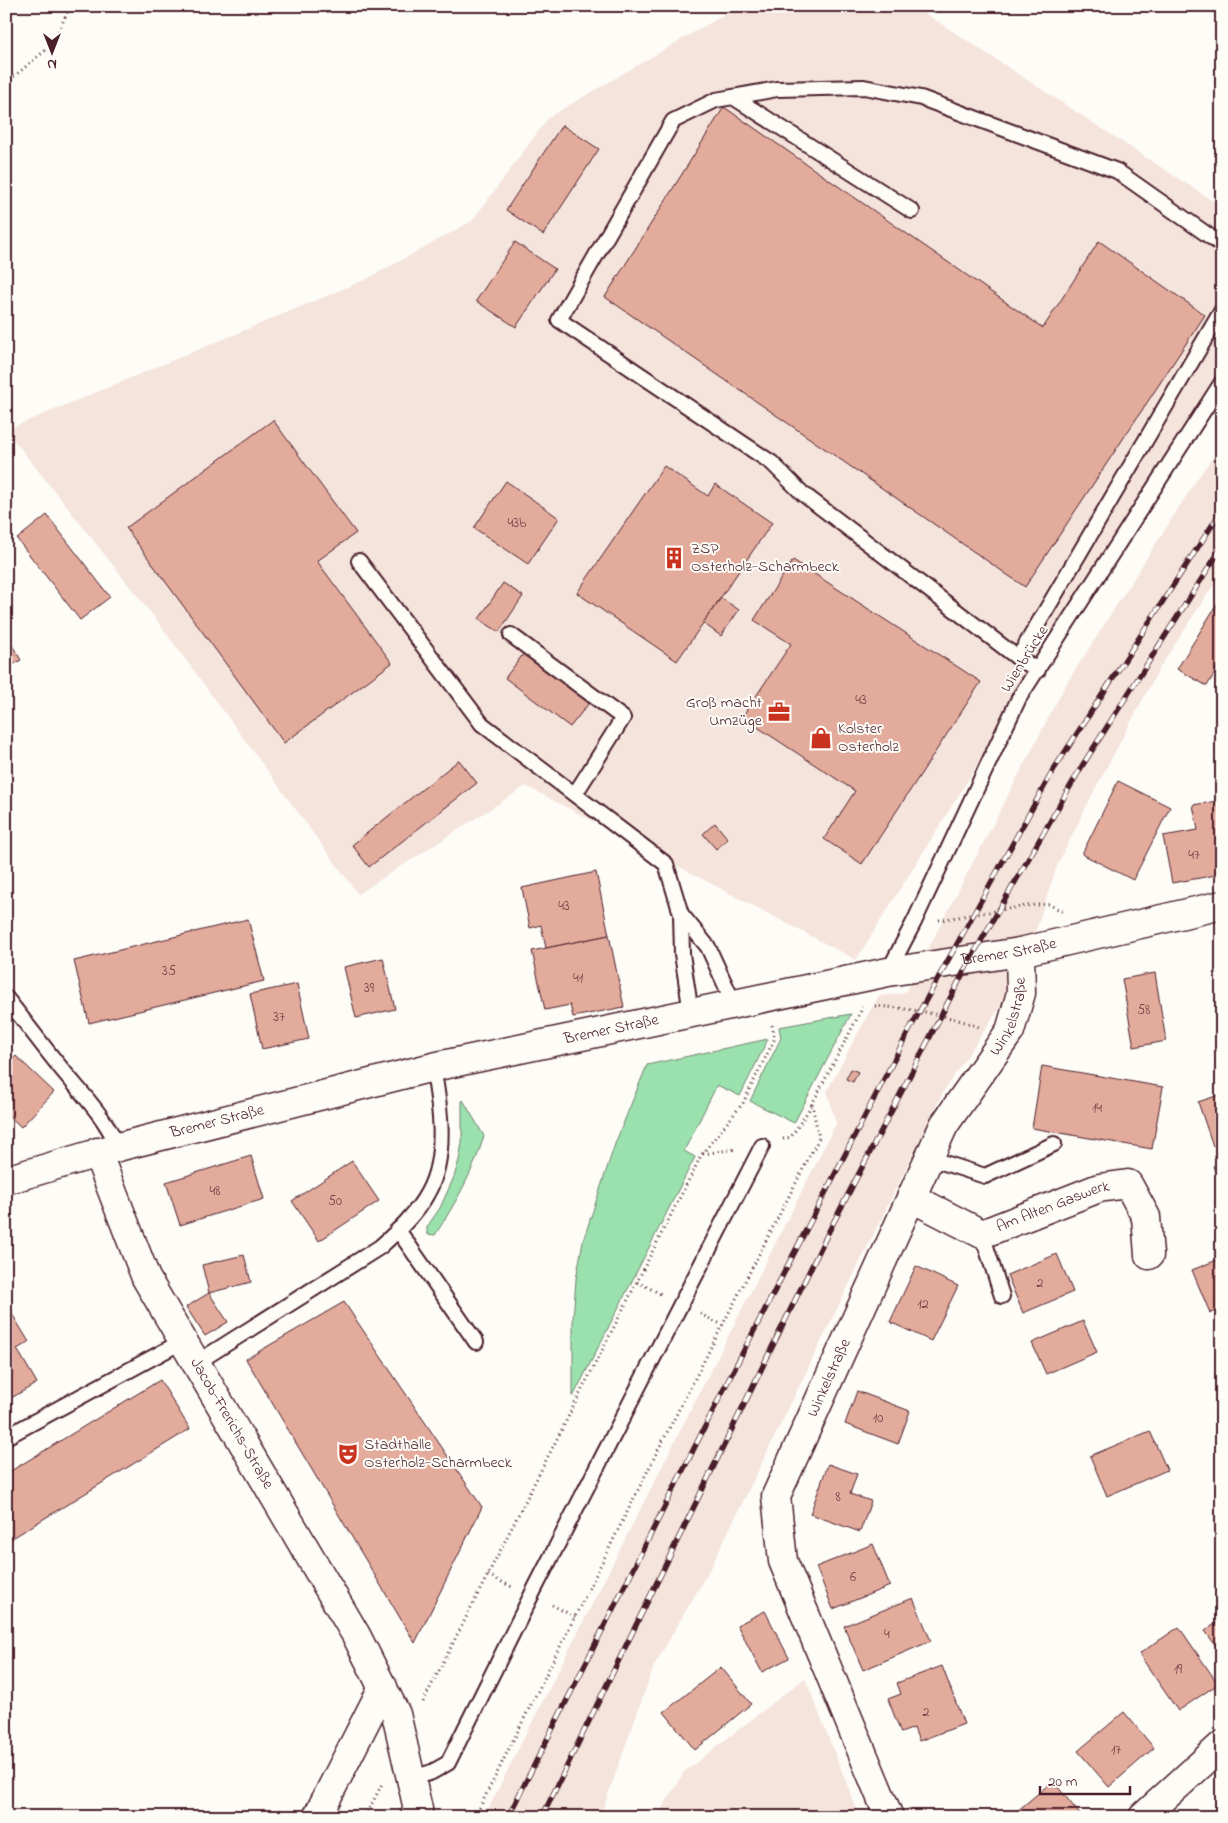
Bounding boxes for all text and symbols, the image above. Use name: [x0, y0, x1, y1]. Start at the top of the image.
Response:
north arrow: [28, 28, 78, 78]
text: N: [47, 53, 57, 74]
house number: 43b: [508, 513, 527, 534]
place label: ZSP Osterholz-Scharmbeck: [691, 537, 840, 579]
building icon: ZSP Osterholz-Scharmbeck: [661, 545, 687, 571]
street label: Wienbrücke: [995, 620, 1055, 697]
house number: 43: [855, 690, 867, 711]
place label: Groß macht Umzüge: [686, 691, 763, 733]
office icon: Groß macht Umzüge: [766, 699, 792, 725]
place label: Kolster Osterholz: [838, 717, 899, 759]
shop icon: Kolster Osterholz: [808, 725, 834, 751]
house number: 47: [1188, 845, 1200, 866]
house number: 43: [558, 896, 570, 917]
street label: Bremer Straße: [959, 932, 1060, 973]
house number: 35: [162, 961, 176, 982]
house number: 41: [573, 968, 584, 989]
street label: Winkelstraße: [984, 976, 1033, 1061]
house number: 39: [364, 978, 375, 999]
house number: 58: [1137, 1000, 1151, 1021]
house number: 37: [273, 1007, 285, 1028]
street label: Bremer Straße: [561, 1008, 662, 1052]
street label: Bremer Straße: [166, 1098, 268, 1146]
house number: 14: [1092, 1098, 1102, 1119]
street label: Am Alten Gaswerk: [993, 1175, 1112, 1239]
house number: 48: [209, 1181, 221, 1202]
house number: 50: [328, 1191, 342, 1212]
house number: 2: [1037, 1273, 1044, 1294]
house number: 12: [917, 1294, 929, 1315]
street label: Winkelstraße: [801, 1334, 858, 1421]
street label: Jacob-Frerichs-Straße: [184, 1353, 280, 1494]
house number: 10: [873, 1408, 883, 1429]
place label: Stadthalle Osterholz-Scharmbeck: [364, 1433, 513, 1475]
theatre icon: Stadthalle Osterholz-Scharmbeck: [335, 1441, 361, 1467]
house number: 8: [835, 1487, 841, 1508]
house number: 6: [850, 1567, 856, 1588]
house number: 4: [884, 1624, 890, 1645]
house number: 19: [1174, 1659, 1183, 1680]
house number: 2: [923, 1702, 930, 1723]
house number: 17: [1111, 1740, 1121, 1761]
scale bar: [1040, 1763, 1130, 1795]
text: 20 m: [1048, 1771, 1078, 1793]

